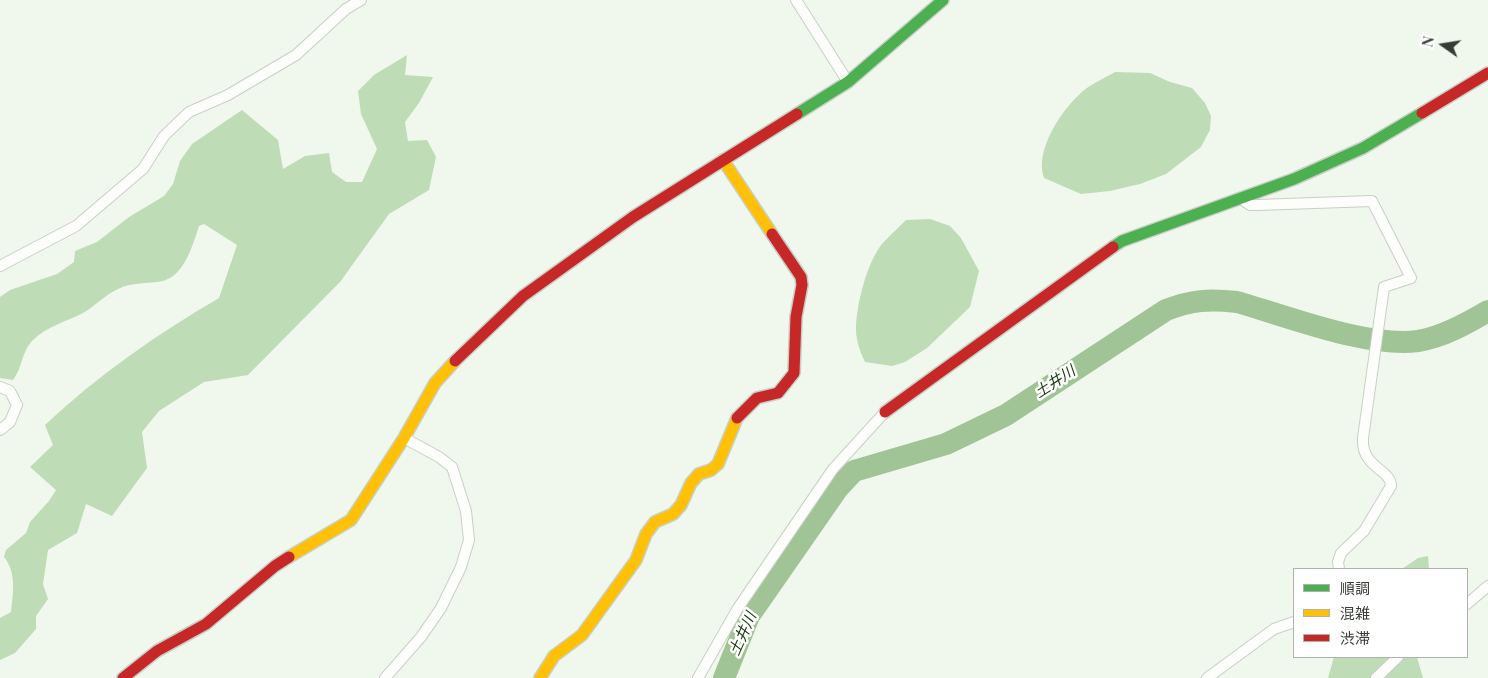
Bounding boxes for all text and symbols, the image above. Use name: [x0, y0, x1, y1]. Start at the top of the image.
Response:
north arrow: [1418, 20, 1468, 70]
text: N: [1418, 34, 1438, 49]
water label: 土井川: [1031, 362, 1079, 402]
legend: [1293, 568, 1468, 658]
text: 順調: [1340, 578, 1370, 598]
text: 混雑: [1340, 603, 1370, 623]
water label: 土井川: [726, 610, 760, 658]
text: 渋滞: [1340, 628, 1370, 648]

